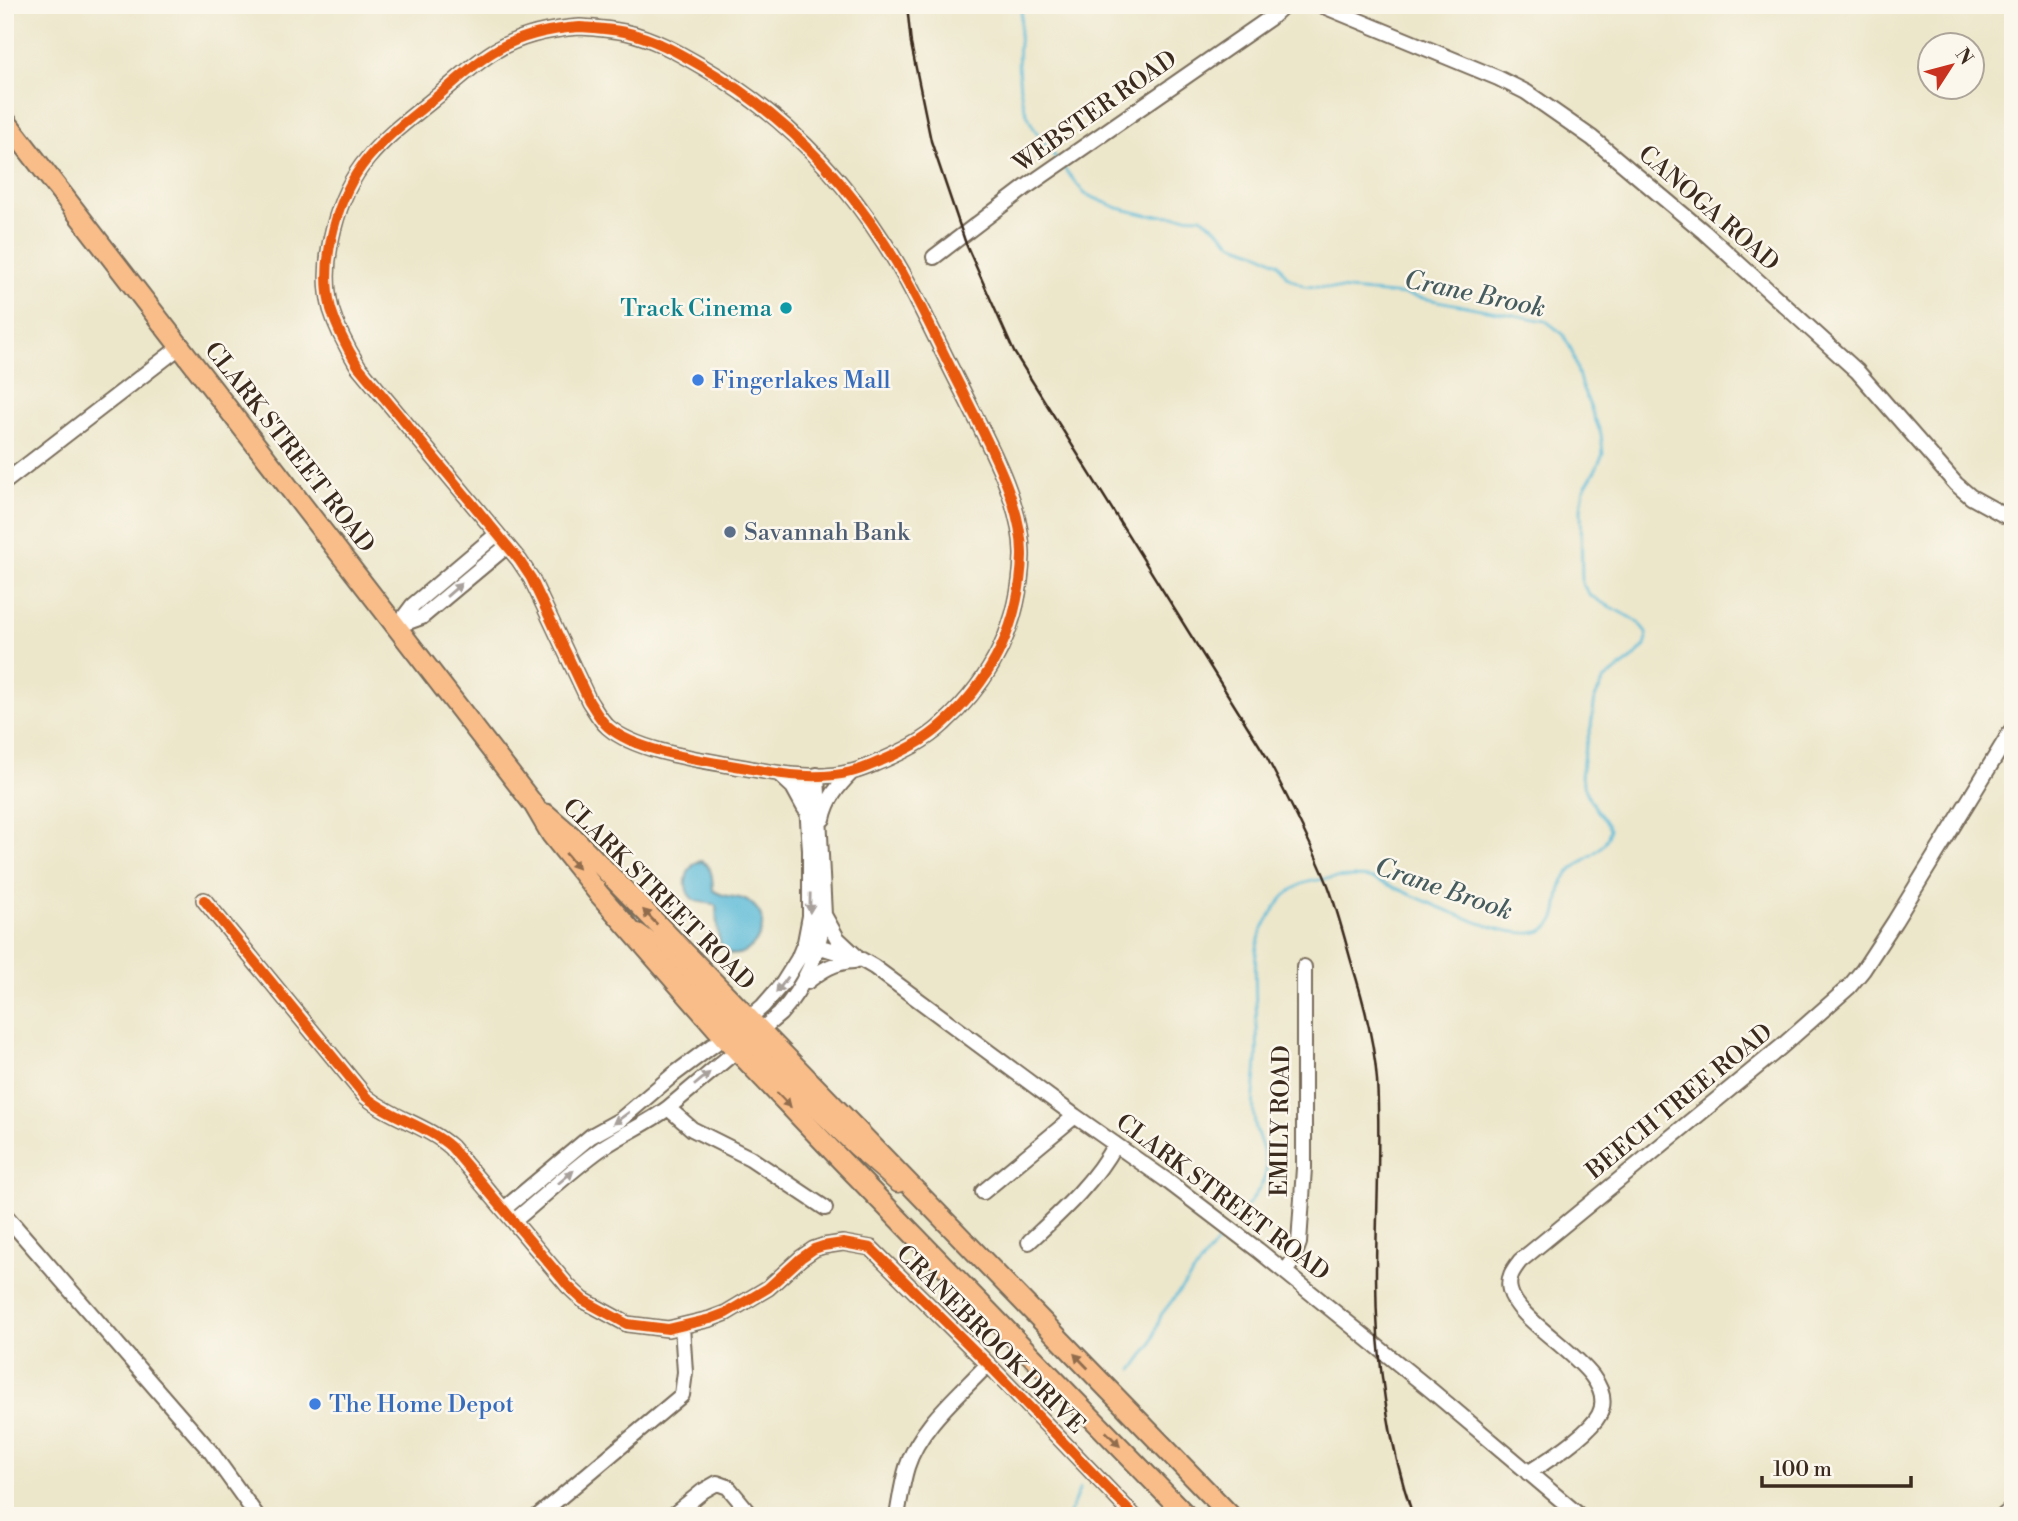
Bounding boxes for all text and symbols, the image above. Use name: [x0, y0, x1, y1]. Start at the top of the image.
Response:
north arrow: [1916, 32, 1986, 102]
text: N: [1950, 43, 1978, 70]
street label: WEBSTER ROAD: [1007, 44, 1183, 180]
street label: CANOGA ROAD: [1632, 139, 1785, 278]
water label: Crane Brook: [1401, 263, 1548, 325]
place label: Track Cinema: [620, 294, 773, 324]
marker: Track Cinema: [778, 300, 794, 316]
street label: CLARK STREET ROAD: [198, 336, 381, 559]
place label: Fingerlakes Mall: [712, 366, 891, 396]
marker: Fingerlakes Mall: [690, 372, 706, 388]
place label: Savannah Bank: [744, 518, 911, 548]
marker: Savannah Bank: [722, 524, 738, 540]
one-way arrow: [445, 583, 462, 598]
street label: CLARK STREET ROAD: [556, 792, 761, 997]
water label: Crane Brook: [1371, 850, 1517, 927]
one-way arrow: [565, 851, 580, 869]
one-way arrow: [805, 893, 816, 915]
one-way arrow: [642, 909, 658, 926]
one-way arrow: [774, 975, 789, 993]
street label: BEECH TREE ROAD: [1580, 1017, 1779, 1187]
street label: EMILY ROAD: [1265, 1045, 1297, 1197]
one-way arrow: [693, 1072, 711, 1087]
one-way arrow: [775, 1091, 791, 1108]
street label: CLARK STREET ROAD: [1110, 1108, 1335, 1288]
one-way arrow: [611, 1111, 630, 1125]
one-way arrow: [557, 1169, 575, 1185]
street label: CRANEBROOK DRIVE: [890, 1239, 1091, 1440]
one-way arrow: [1074, 1353, 1090, 1370]
place label: The Home Depot: [329, 1390, 515, 1420]
marker: The Home Depot: [307, 1396, 323, 1412]
one-way arrow: [1104, 1430, 1120, 1447]
scale bar: [1762, 1444, 1911, 1488]
text: 100 m: [1773, 1457, 1832, 1483]

